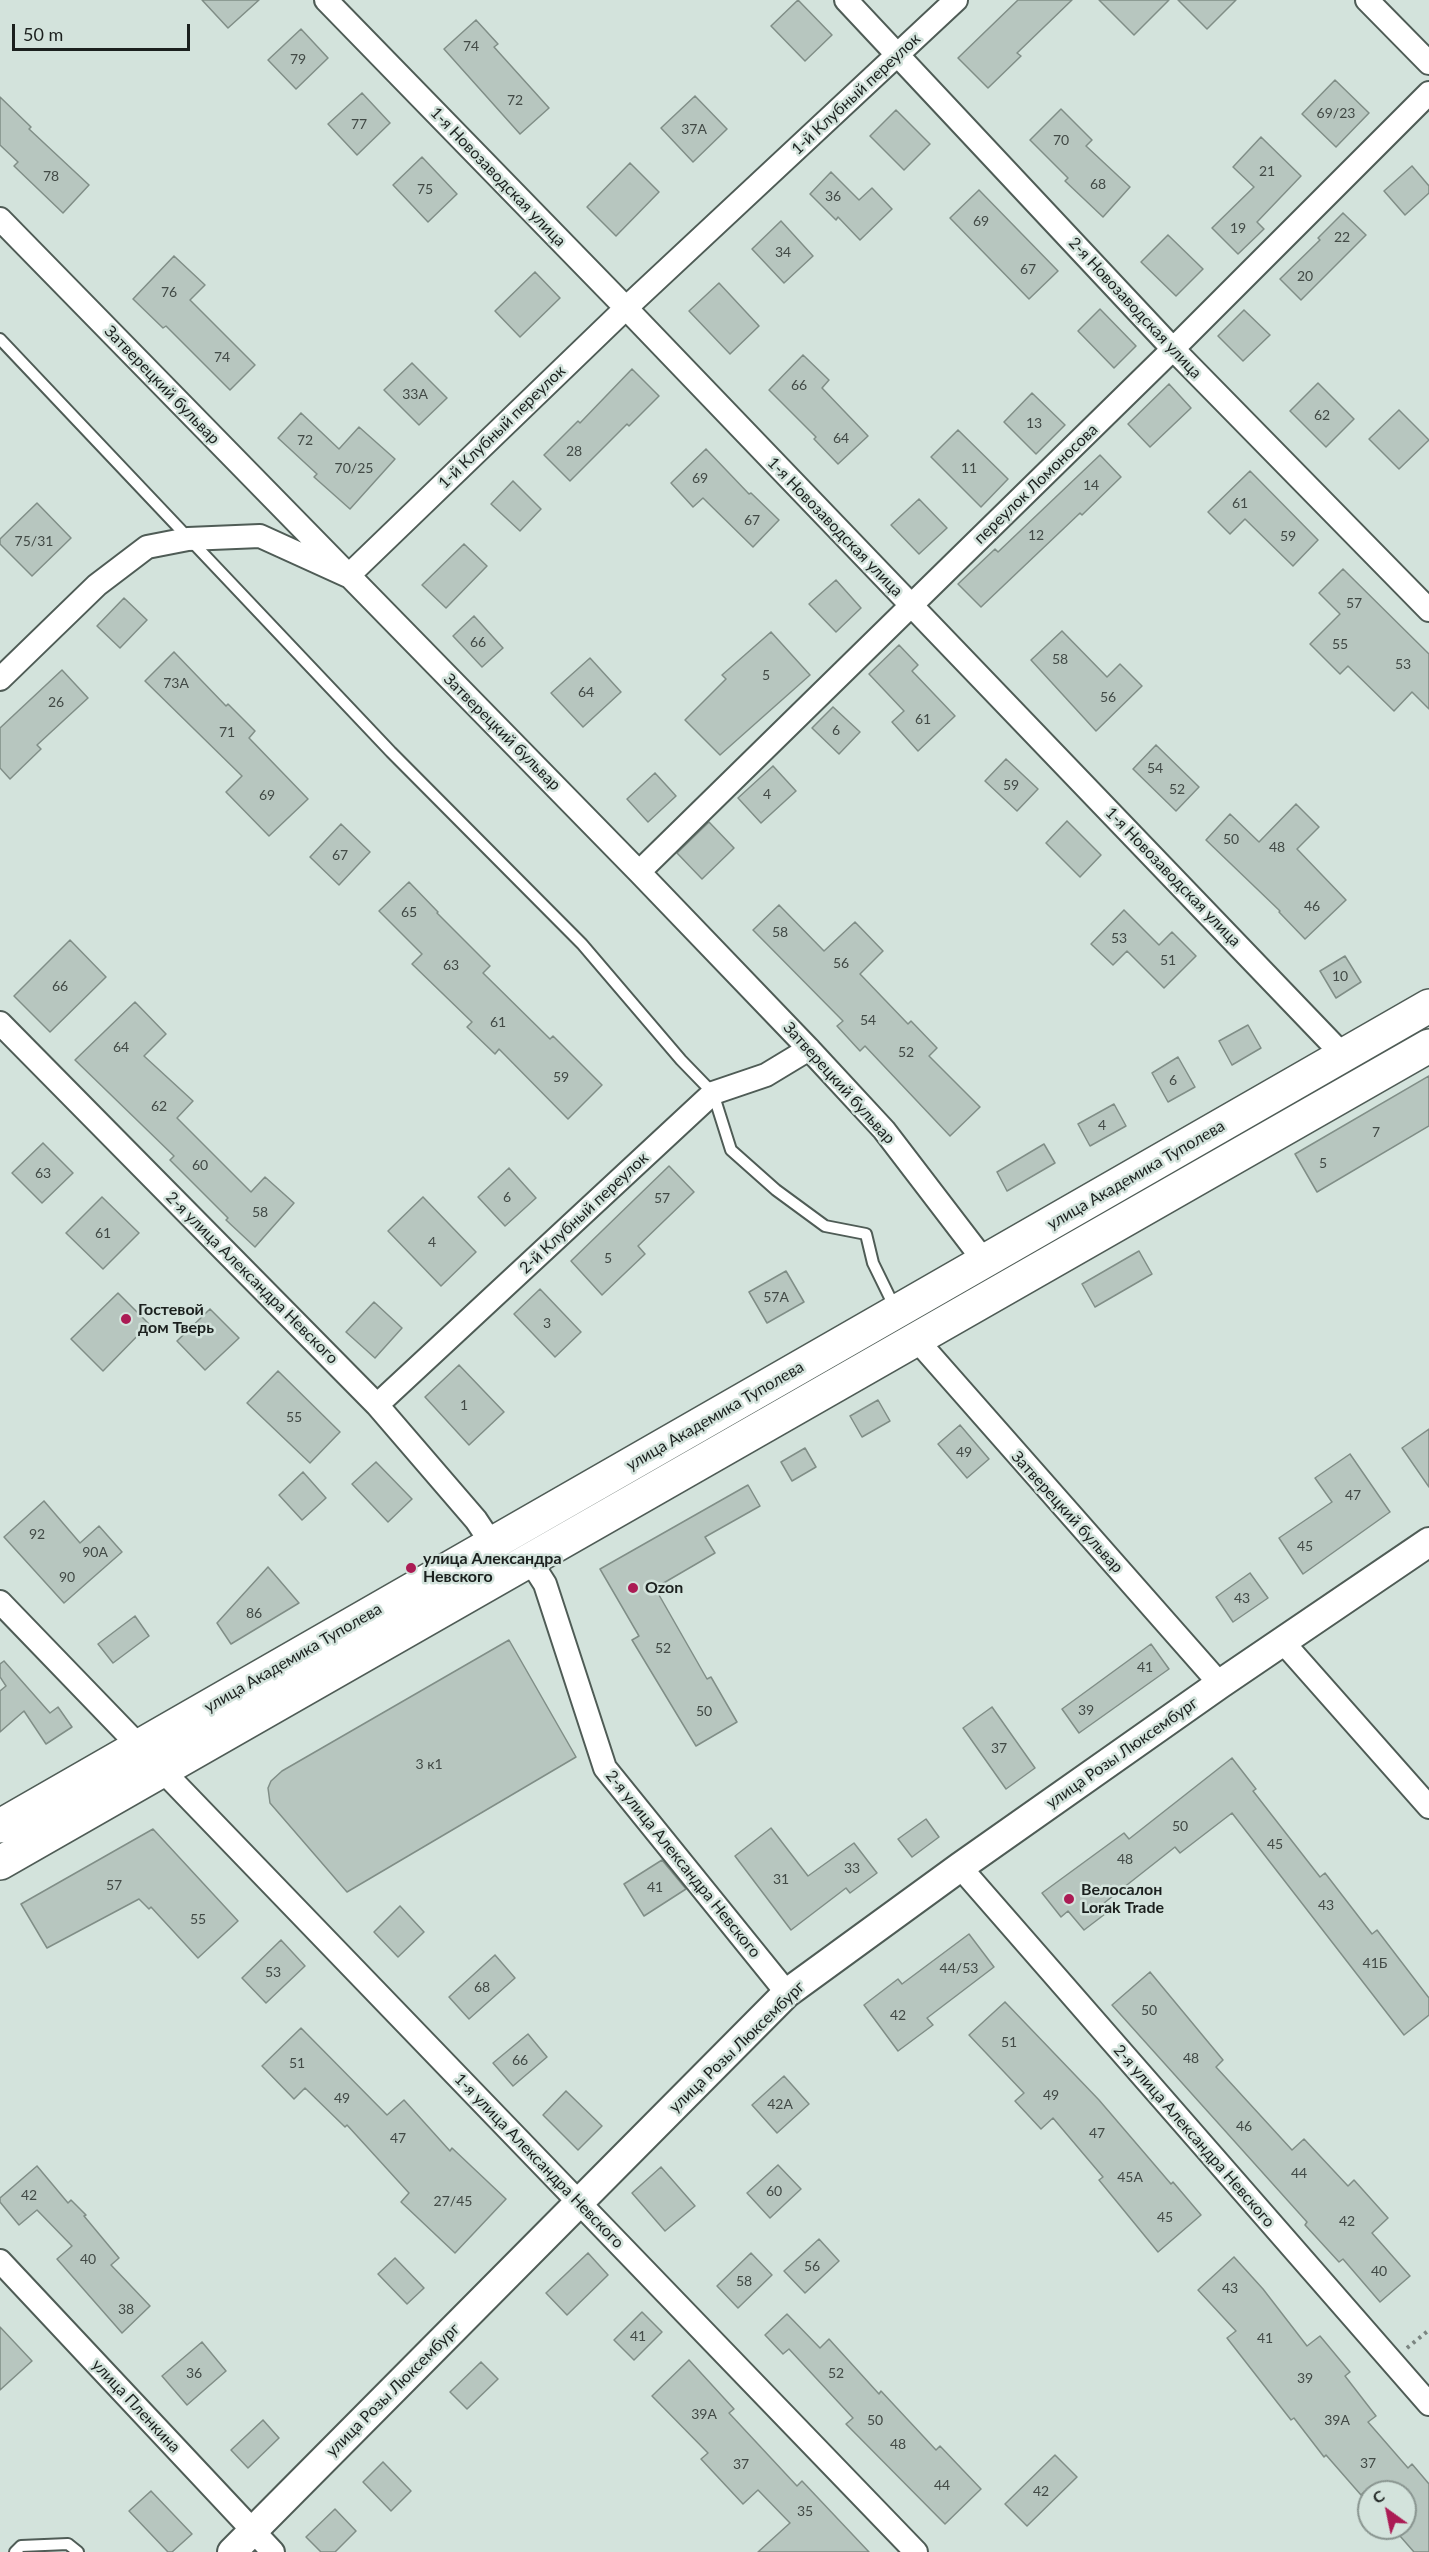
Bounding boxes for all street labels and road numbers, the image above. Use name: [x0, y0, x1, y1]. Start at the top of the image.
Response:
street label: 1-й Клубный переулок: [788, 29, 924, 159]
street label: 1-я Новозаводская улица: [426, 103, 570, 251]
street label: 2-я Новозаводская улица: [1064, 233, 1206, 383]
street label: Затверецкий бульвар: [100, 322, 224, 448]
street label: 1-й Клубный переулок: [435, 361, 569, 493]
street label: переулок Ломоносова: [970, 420, 1102, 548]
street label: 1-я Новозаводская улица: [763, 453, 907, 601]
street label: Затверецкий бульвар: [439, 669, 565, 795]
street label: 1-я Новозаводская улица: [1101, 803, 1245, 951]
street label: Затверецкий бульвар: [779, 1018, 899, 1148]
street label: улица Академика Туполева: [1044, 1116, 1228, 1234]
street label: 2-й Клубный переулок: [516, 1148, 652, 1278]
street label: 2-я улица Александра Невского: [162, 1188, 342, 1368]
street label: улица Академика Туполева: [623, 1357, 807, 1475]
street label: Затверецкий бульвар: [1007, 1447, 1127, 1577]
street label: улица Академика Туполева: [201, 1599, 385, 1717]
street label: улица Розы Люксембург: [1042, 1693, 1202, 1813]
street label: 2-я улица Александра Невского: [601, 1766, 765, 1962]
street label: улица Розы Люксембург: [665, 1977, 809, 2117]
street label: 2-я улица Александра Невского: [1109, 2041, 1279, 2231]
street label: 1-я улица Александра Невского: [450, 2070, 628, 2252]
street label: улица Розы Люксембург: [322, 2319, 464, 2461]
street label: улица Пленкина: [88, 2355, 184, 2457]

